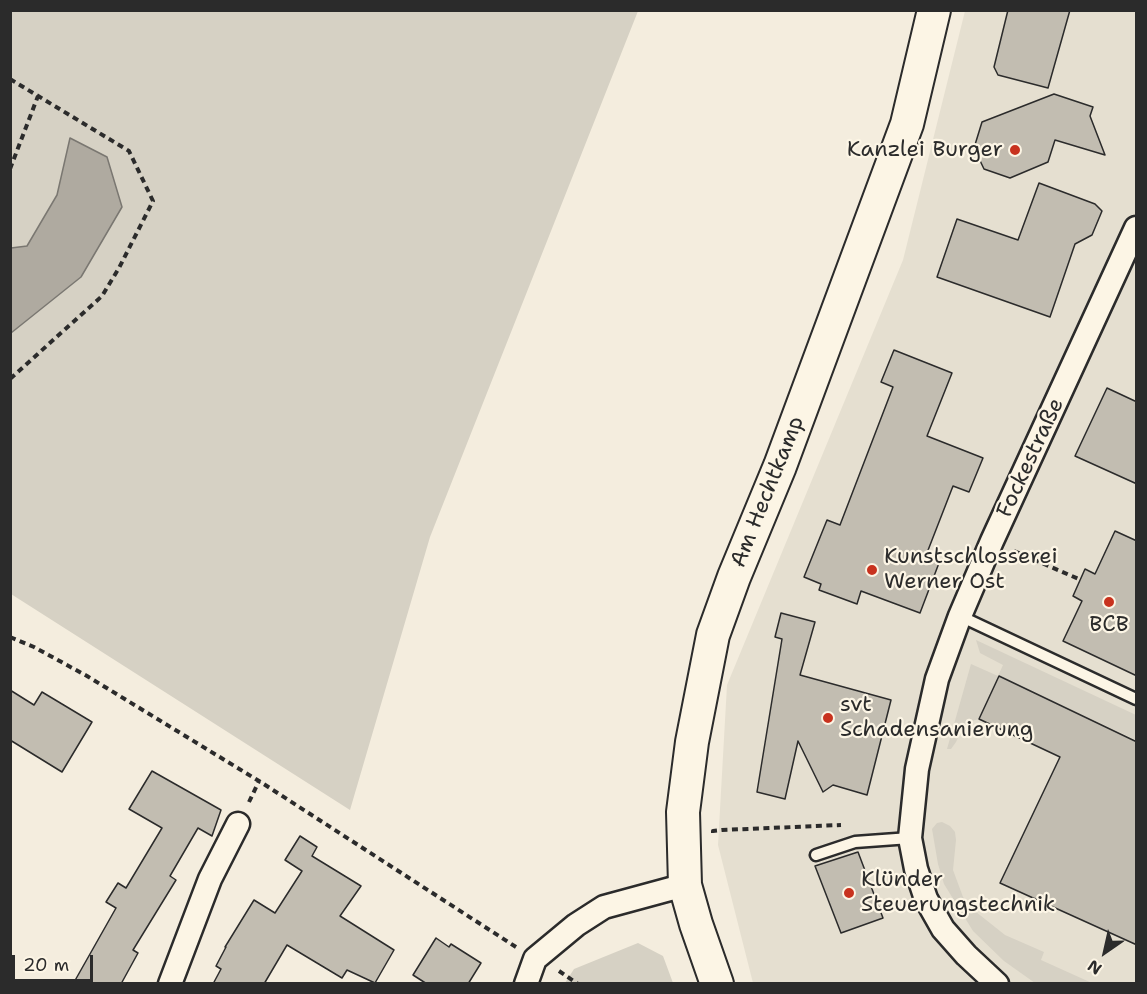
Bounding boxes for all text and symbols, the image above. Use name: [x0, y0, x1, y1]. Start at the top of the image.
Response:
place label: Kanzlei Burger: [847, 137, 1003, 163]
marker: Kanzlei Burger: [1008, 143, 1022, 157]
street label: Fockestraße: [992, 394, 1070, 522]
street label: Am Hechtkamp: [726, 413, 810, 571]
place label: Kunstschlosserei Werner Ost: [884, 544, 1058, 596]
marker: Kunstschlosserei Werner Ost: [865, 563, 879, 577]
marker: BCB: [1102, 595, 1116, 609]
place label: BCB: [1089, 612, 1129, 638]
place label: svt Schadensanierung: [840, 692, 1033, 744]
marker: svt Schadensanierung: [821, 711, 835, 725]
place label: Klünder Steuerungstechnik: [861, 867, 1055, 918]
marker: Klünder Steuerungstechnik: [842, 886, 856, 900]
north arrow: [1075, 922, 1135, 982]
scale bar: [15, 943, 96, 981]
text: 20 m: [23, 953, 69, 977]
text: N: [1084, 955, 1106, 980]

